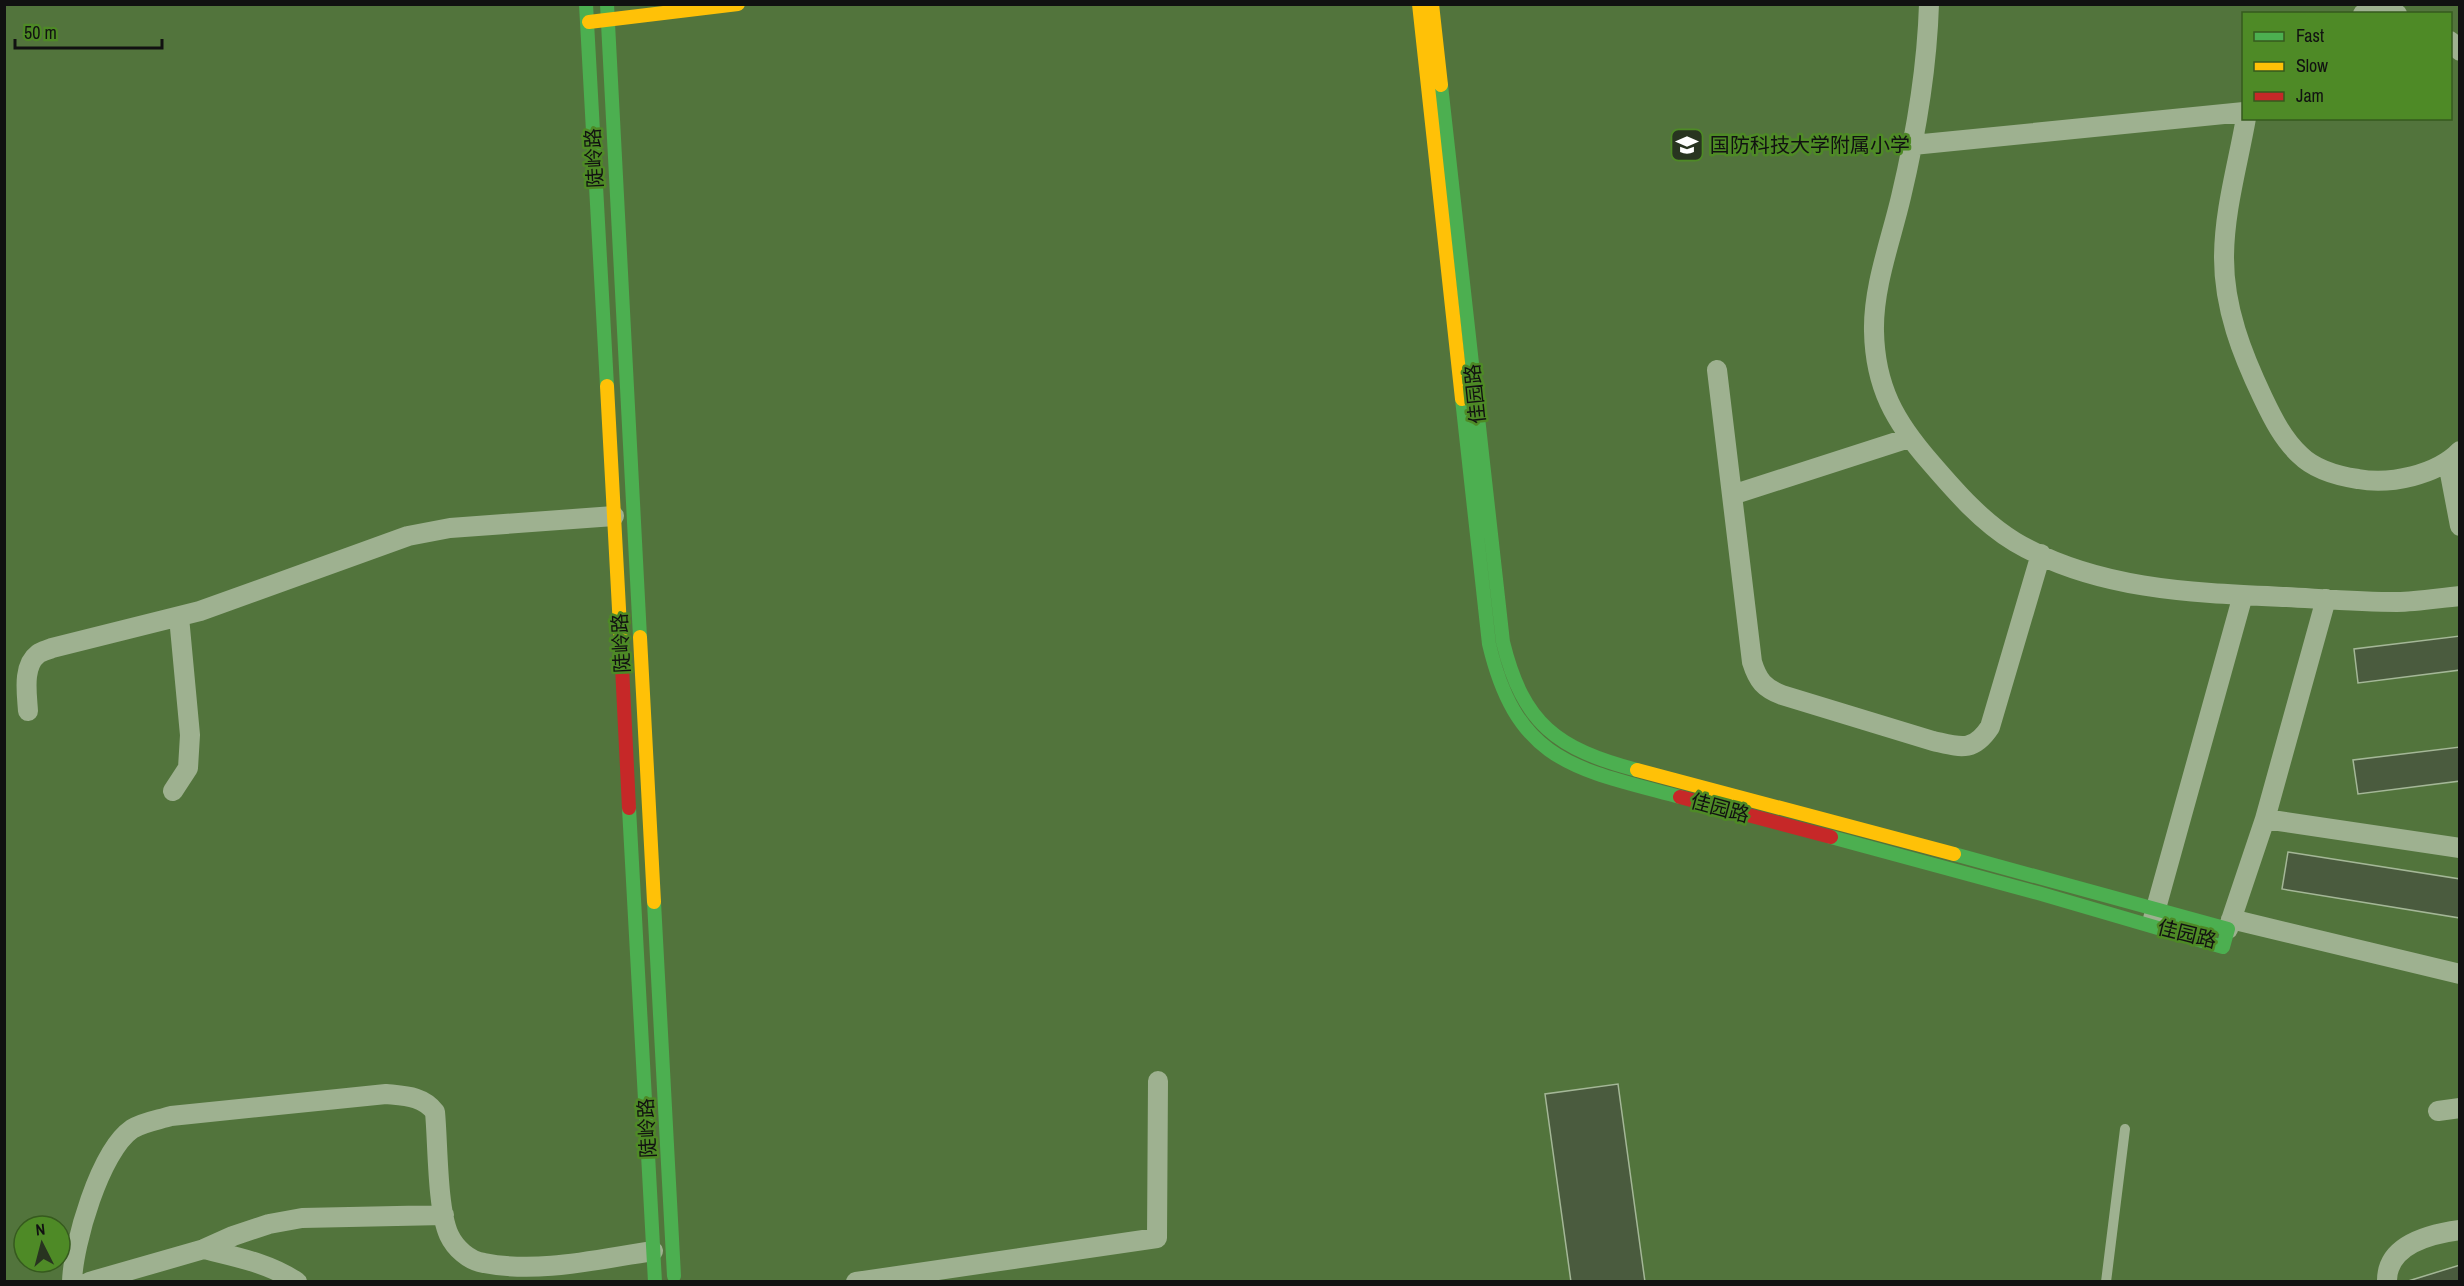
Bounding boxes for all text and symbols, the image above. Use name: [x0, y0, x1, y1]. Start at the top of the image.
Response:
scale bar: [15, 12, 162, 50]
legend: [2242, 12, 2452, 120]
text: 50 m: [24, 20, 57, 45]
text: Fast: [2296, 23, 2324, 48]
text: Slow: [2296, 53, 2328, 78]
text: Jam: [2296, 83, 2324, 108]
street label: 陡岭路: [578, 127, 609, 189]
school or university icon: 国防科技大学附属小学: [1669, 127, 1705, 163]
place label: 国防科技大学附属小学: [1710, 131, 1910, 158]
street label: 佳园路: [1458, 363, 1491, 425]
street label: 陡岭路: [605, 612, 636, 674]
street label: 佳园路: [1688, 787, 1753, 828]
street label: 佳园路: [2155, 913, 2219, 954]
street label: 陡岭路: [631, 1097, 662, 1159]
north arrow: [12, 1214, 72, 1274]
text: N: [35, 1218, 46, 1241]

